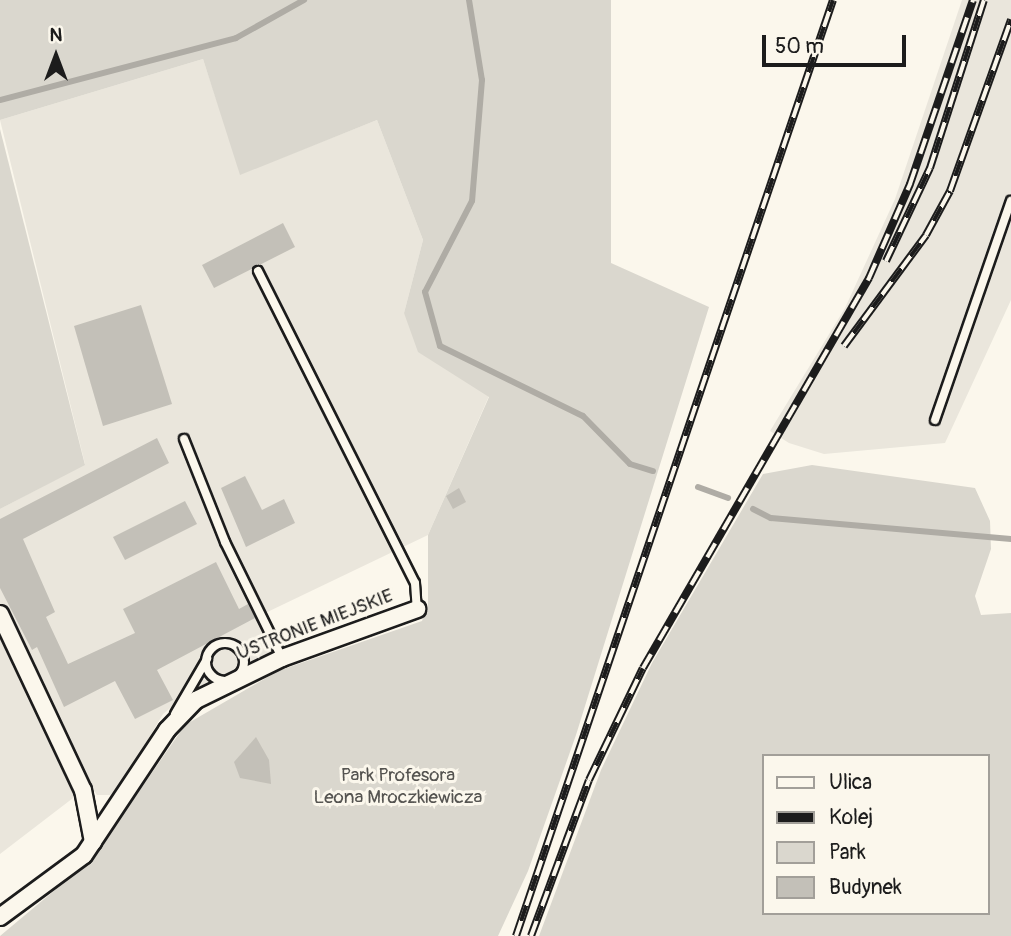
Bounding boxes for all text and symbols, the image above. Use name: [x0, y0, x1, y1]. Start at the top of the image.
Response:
north arrow: [21, 21, 91, 91]
scale bar: [766, 21, 909, 65]
text: N: [50, 23, 62, 47]
text: 50 m: [775, 33, 824, 60]
street label: USTRONIE MIEJSKIE: [234, 585, 396, 665]
legend: [762, 754, 990, 915]
park label: Park Profesora Leona Mroczkiewicza: [314, 765, 482, 809]
text: Ulica: [829, 769, 872, 796]
text: Kolej: [829, 804, 873, 831]
text: Park: [829, 839, 866, 866]
text: Budynek: [829, 874, 902, 901]

